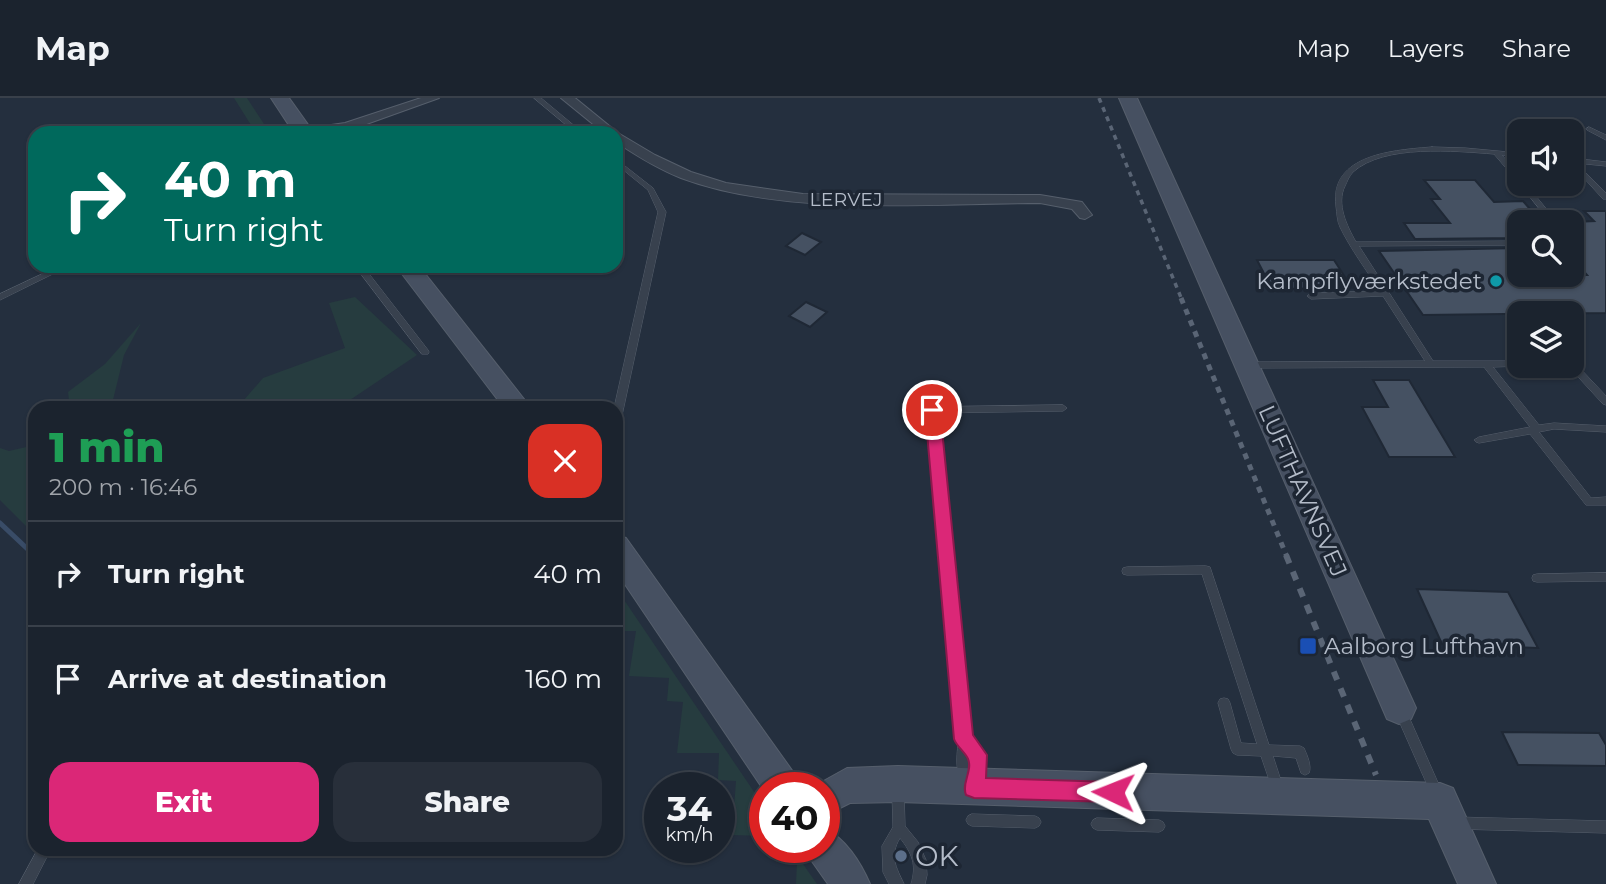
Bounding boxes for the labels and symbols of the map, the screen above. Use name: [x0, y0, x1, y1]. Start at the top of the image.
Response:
street label: LERVEJ: [810, 188, 882, 211]
place label: Kampflyværkstedet: [1256, 267, 1482, 295]
marker: Kampflyværkstedet: [1488, 273, 1504, 289]
pin: [902, 380, 962, 440]
street label: LUFTHAVNSVEJ: [1253, 401, 1353, 581]
place label: Aalborg Lufthavn: [1324, 632, 1524, 660]
marker: Aalborg Lufthavn: [1298, 636, 1318, 656]
position arrow: [1076, 755, 1150, 829]
speed limit sign: 40: [749, 772, 840, 863]
place label: OK: [915, 839, 958, 873]
marker: OK: [893, 848, 909, 864]

